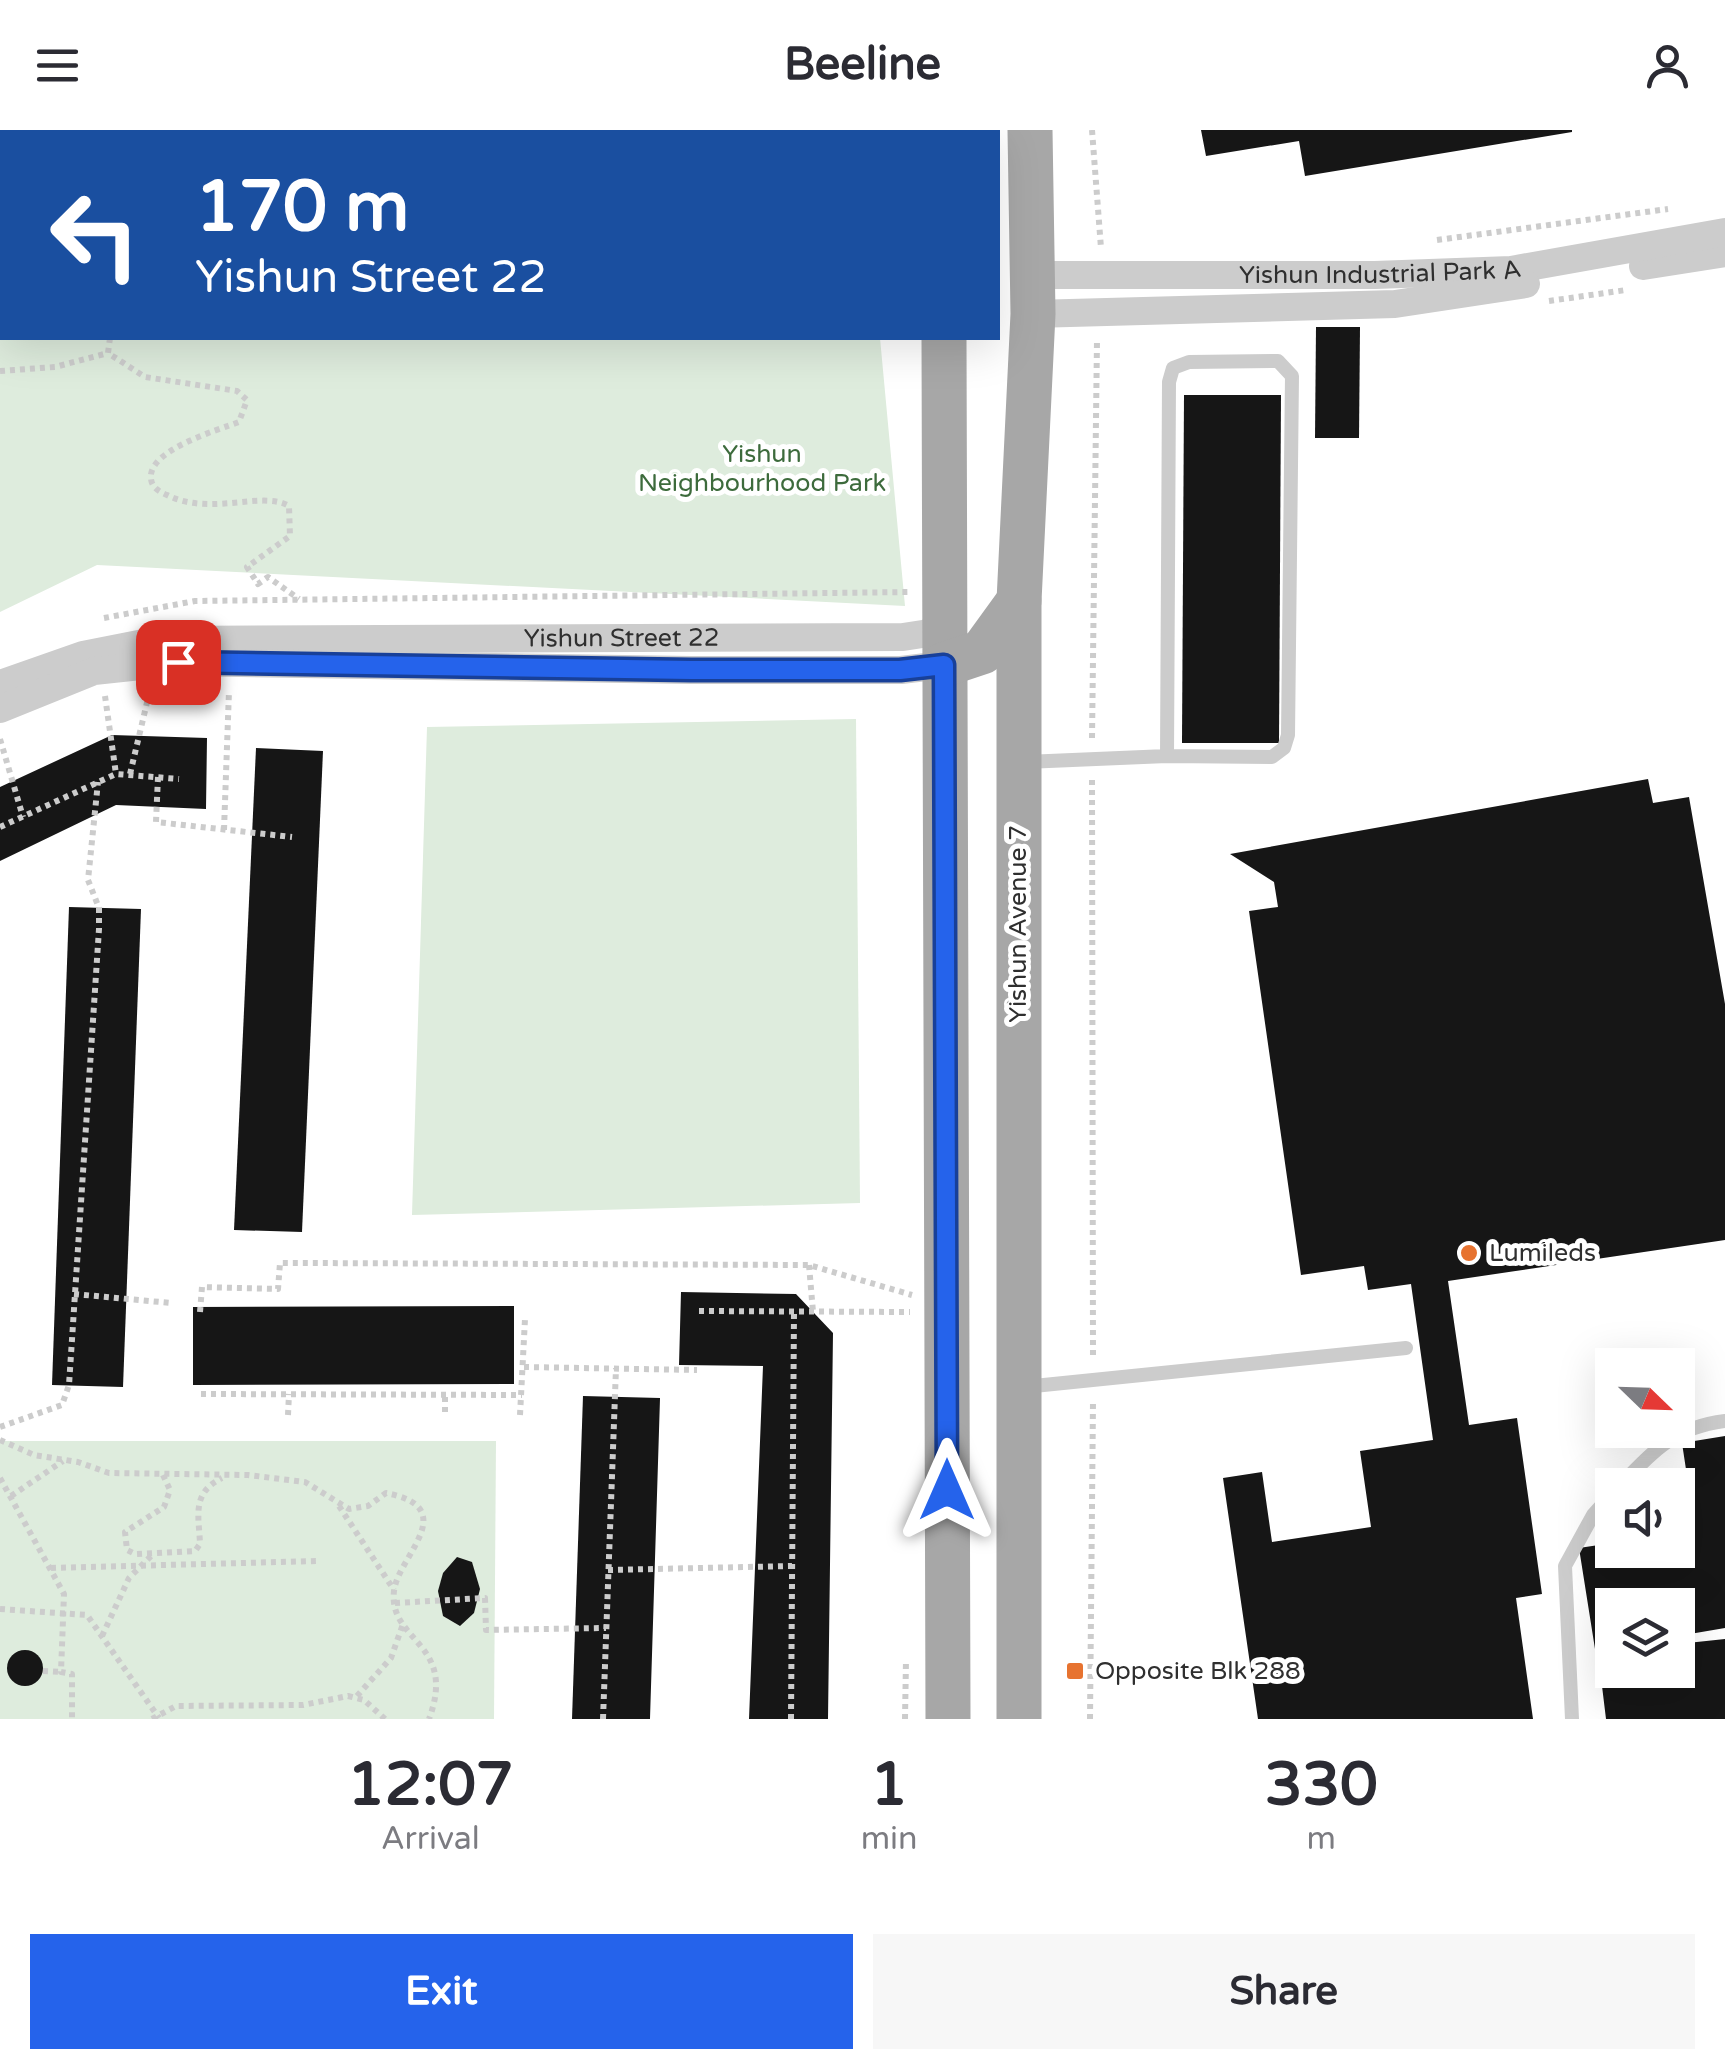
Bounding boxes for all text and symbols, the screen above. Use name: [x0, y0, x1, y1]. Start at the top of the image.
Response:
icon: menu: [30, 38, 85, 93]
text: Beeline: [784, 38, 941, 92]
icon: person: [1640, 38, 1695, 93]
text: 170 m: [195, 166, 409, 250]
icon: left: [30, 170, 160, 300]
text: Yishun Street 22: [195, 251, 547, 305]
street label: Yishun Industrial Park A: [1239, 254, 1523, 290]
park label: Yishun Neighbourhood Park: [638, 439, 886, 498]
pin: [136, 620, 221, 705]
street label: Yishun Street 22: [524, 623, 719, 654]
icon: arrive: [151, 635, 206, 690]
street label: Yishun Avenue 7: [1003, 825, 1033, 1023]
place label: Lumileds: [1489, 1238, 1596, 1268]
marker: Lumileds: [1458, 1242, 1480, 1264]
north arrow: [1595, 1348, 1695, 1448]
map controls: [1595, 1348, 1695, 1688]
position arrow: [895, 1438, 999, 1542]
button: sound: [1595, 1468, 1695, 1568]
button: layers: [1595, 1588, 1695, 1688]
place label: Opposite Blk 288: [1095, 1656, 1301, 1686]
marker: Opposite Blk 288: [1064, 1660, 1086, 1682]
text: 12:07: [347, 1749, 514, 1821]
text: 1: [870, 1749, 908, 1821]
text: 330: [1265, 1749, 1378, 1821]
text: Arrival: [381, 1820, 480, 1858]
text: min: [861, 1820, 918, 1858]
text: m: [1307, 1820, 1336, 1858]
button: Exit: [30, 1934, 853, 2049]
button: Share: [873, 1934, 1695, 2049]

